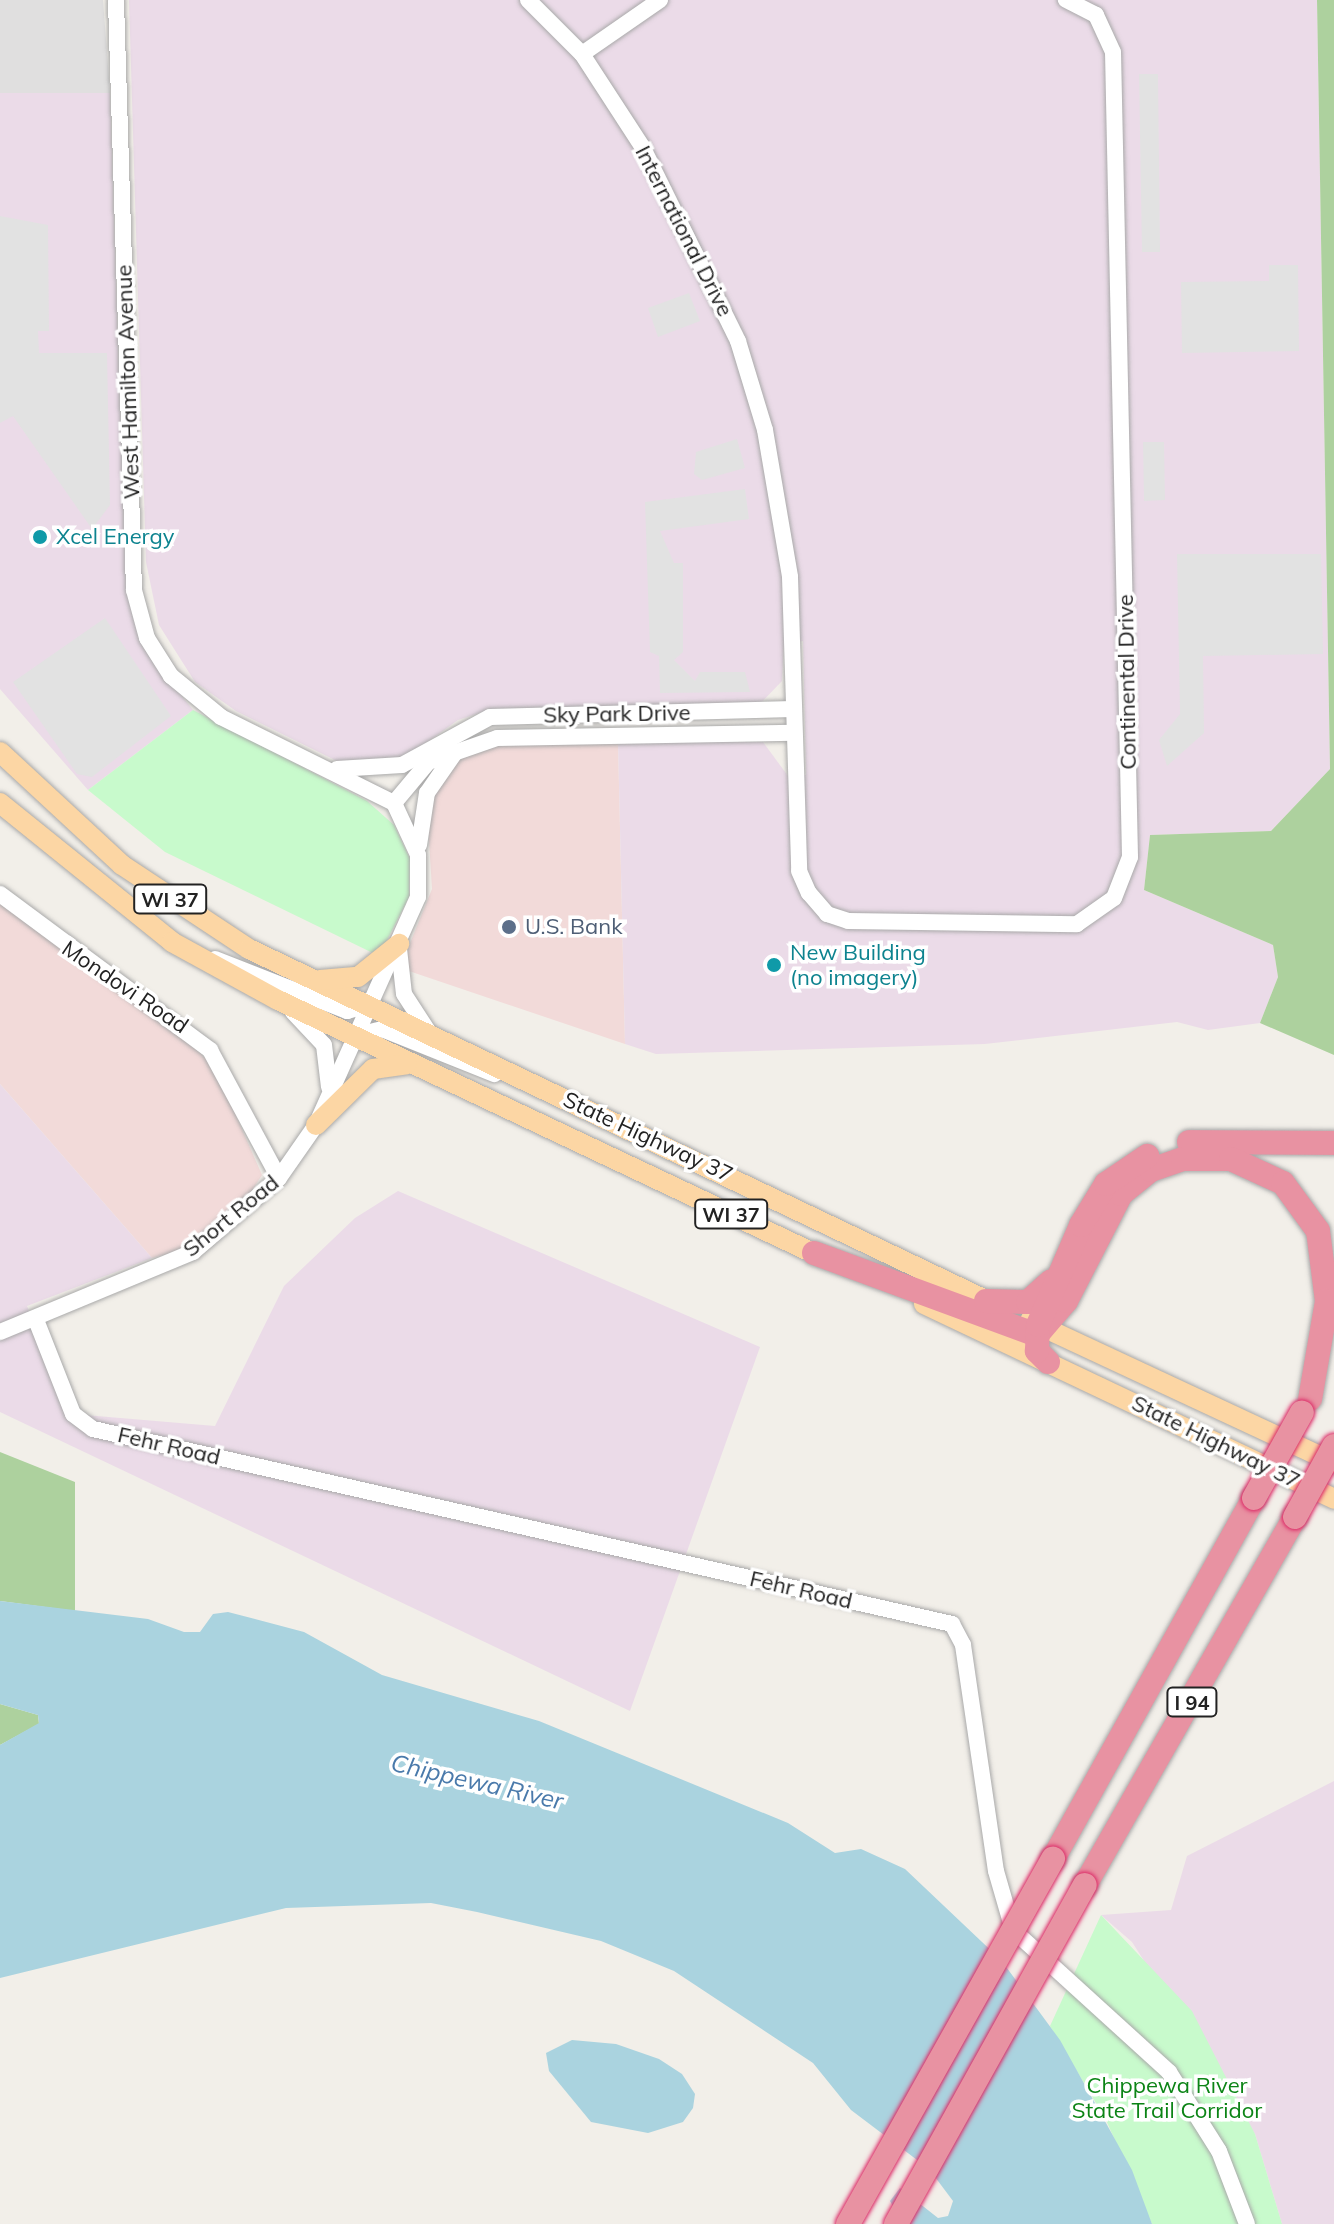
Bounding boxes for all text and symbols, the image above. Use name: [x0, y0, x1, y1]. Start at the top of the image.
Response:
street label: International Drive: [630, 141, 738, 321]
street label: West Hamilton Avenue: [111, 264, 145, 500]
place label: Xcel Energy: [56, 524, 174, 550]
marker: Xcel Energy: [31, 528, 49, 546]
street label: Continental Drive: [1112, 594, 1142, 770]
street label: Sky Park Drive: [543, 700, 691, 728]
road number: WI 37: [132, 883, 208, 915]
place label: U.S. Bank: [525, 914, 622, 940]
marker: U.S. Bank: [500, 918, 518, 936]
street label: Mondovi Road: [57, 935, 193, 1039]
place label: New Building (no imagery): [790, 939, 926, 990]
marker: New Building (no imagery): [765, 956, 783, 974]
street label: State Highway 37: [559, 1086, 737, 1188]
street label: Short Road: [178, 1170, 284, 1262]
road number: WI 37: [693, 1198, 769, 1230]
street label: State Highway 37: [1128, 1390, 1304, 1494]
street label: Fehr Road: [115, 1421, 223, 1471]
street label: Fehr Road: [747, 1565, 855, 1615]
road number: I 94: [1166, 1686, 1218, 1718]
water label: Chippewa River: [388, 1748, 566, 1816]
park label: Chippewa River State Trail Corridor: [1072, 2072, 1262, 2124]

